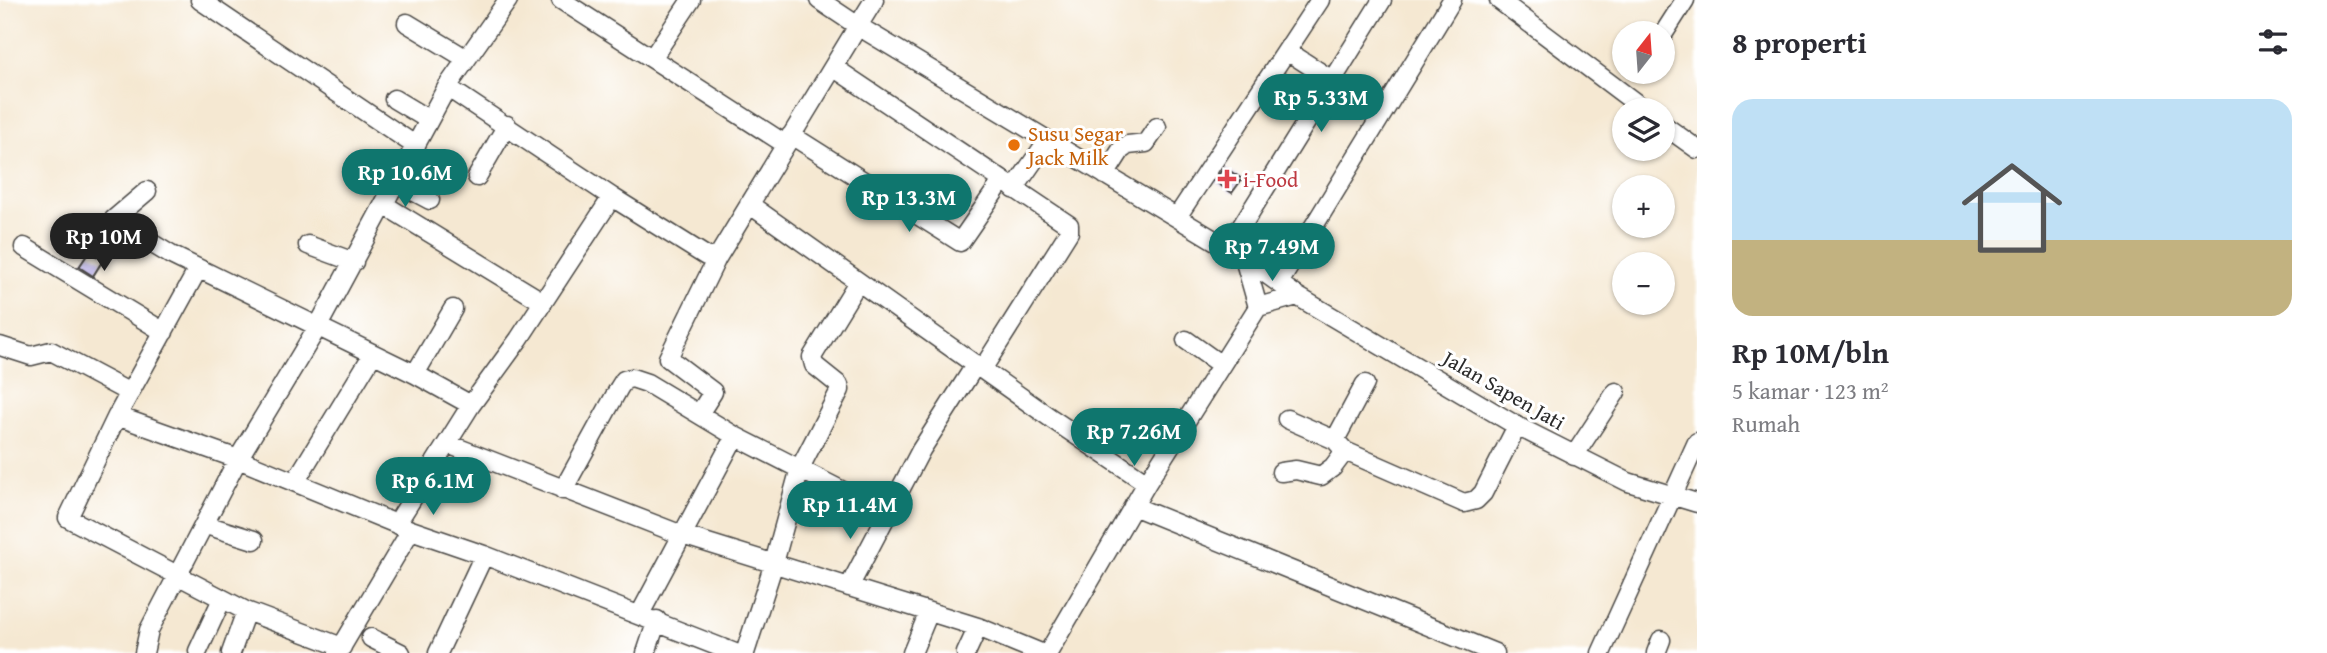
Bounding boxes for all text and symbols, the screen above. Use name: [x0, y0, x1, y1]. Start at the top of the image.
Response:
text: 8 properti: [1732, 20, 1867, 64]
north arrow: [1612, 21, 1675, 84]
map controls: [1612, 21, 1675, 315]
icon: filters: [2254, 23, 2292, 61]
pin: Rp 5.33M: [1249, 74, 1393, 134]
text: Rp 5.33M: [1274, 80, 1368, 113]
button: layers: [1612, 98, 1675, 161]
place label: Susu Segar Jack Milk: [1025, 118, 1123, 173]
marker: Susu Segar Jack Milk: [1006, 137, 1022, 153]
icon: home: [1949, 145, 2075, 271]
pin: Rp 10.6M: [333, 150, 477, 209]
text: Rp 10.6M: [358, 155, 452, 188]
place label: i-Food: [1243, 164, 1299, 195]
marker: i-Food: [1217, 169, 1237, 189]
pin: Rp 13.3M: [837, 174, 981, 234]
button: +: [1612, 175, 1675, 238]
text: Rp 13.3M: [862, 180, 956, 213]
pin: Rp 10M: [47, 214, 161, 273]
text: Rp 10M: [66, 219, 142, 252]
pin: Rp 7.49M: [1200, 224, 1344, 283]
text: Rp 7.49M: [1225, 229, 1319, 262]
button: −: [1612, 252, 1675, 315]
text: Rp 10M/bln: [1732, 330, 1889, 374]
street label: Jalan Sapen Jati: [1435, 341, 1571, 438]
text: 5 kamar · 123 m²: [1732, 374, 1889, 407]
text: Rumah: [1732, 407, 1800, 440]
pin: Rp 7.26M: [1062, 408, 1206, 468]
text: Rp 7.26M: [1087, 414, 1181, 447]
pin: Rp 6.1M: [368, 458, 498, 517]
text: Rp 6.1M: [392, 463, 474, 496]
pin: Rp 11.4M: [778, 482, 922, 541]
text: Rp 11.4M: [803, 487, 897, 520]

